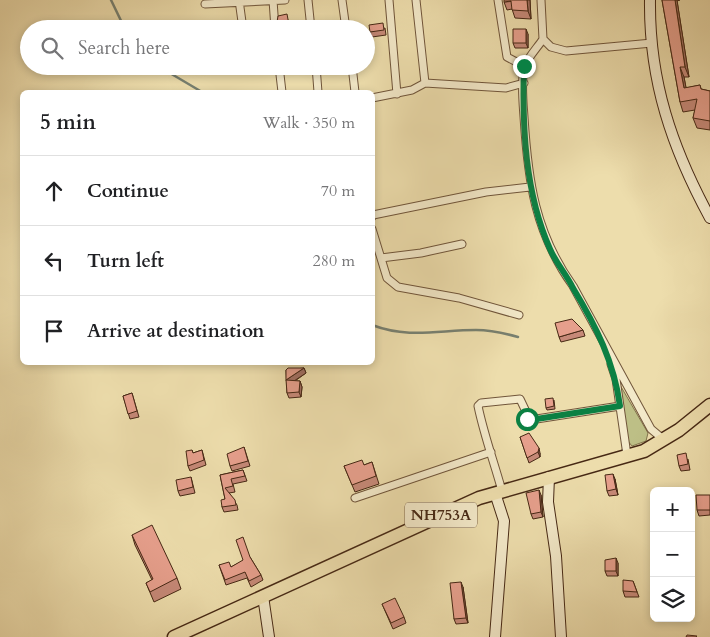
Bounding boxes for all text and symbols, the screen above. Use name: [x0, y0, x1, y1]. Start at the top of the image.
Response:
search box: [20, 20, 375, 75]
icon: search: [38, 34, 66, 62]
text: Search here: [78, 35, 170, 61]
route end: [513, 55, 536, 78]
text: 5 min: [40, 108, 96, 137]
text: Walk · 350 m: [263, 112, 355, 134]
icon: ahead: [40, 177, 68, 205]
text: Continue: [87, 178, 169, 204]
text: 70 m: [321, 180, 355, 202]
icon: left: [40, 247, 68, 275]
text: Turn left: [87, 248, 164, 274]
text: 280 m: [313, 250, 355, 272]
icon: arrive: [40, 317, 68, 345]
text: Arrive at destination: [87, 318, 264, 344]
route start: [516, 408, 539, 431]
map controls: [650, 487, 695, 622]
button: +: [650, 487, 695, 532]
road number: NH753A: [405, 502, 477, 528]
button: −: [650, 532, 695, 577]
button: layers: [650, 577, 695, 622]

